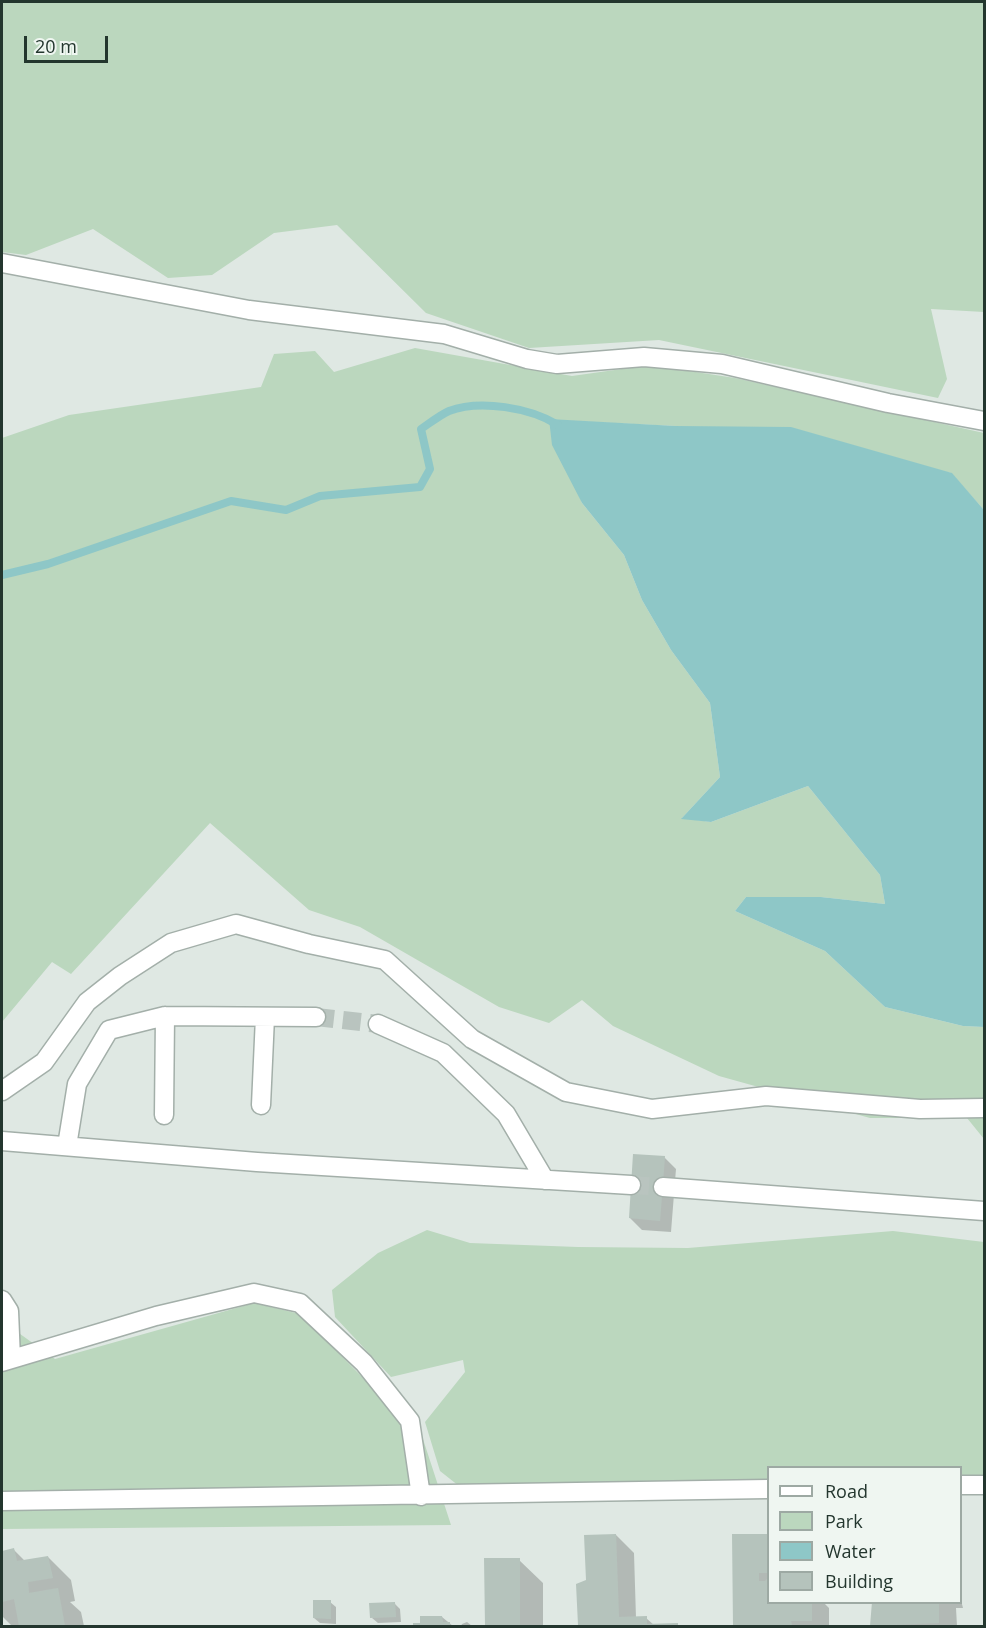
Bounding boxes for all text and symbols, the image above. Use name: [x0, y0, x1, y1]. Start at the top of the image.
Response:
scale bar: [27, 24, 111, 62]
text: 20 m: [35, 34, 77, 58]
legend: [767, 1466, 962, 1604]
text: Road: [825, 1479, 868, 1503]
text: Park: [825, 1509, 863, 1533]
text: Water: [825, 1539, 876, 1563]
text: Building: [825, 1569, 893, 1593]

